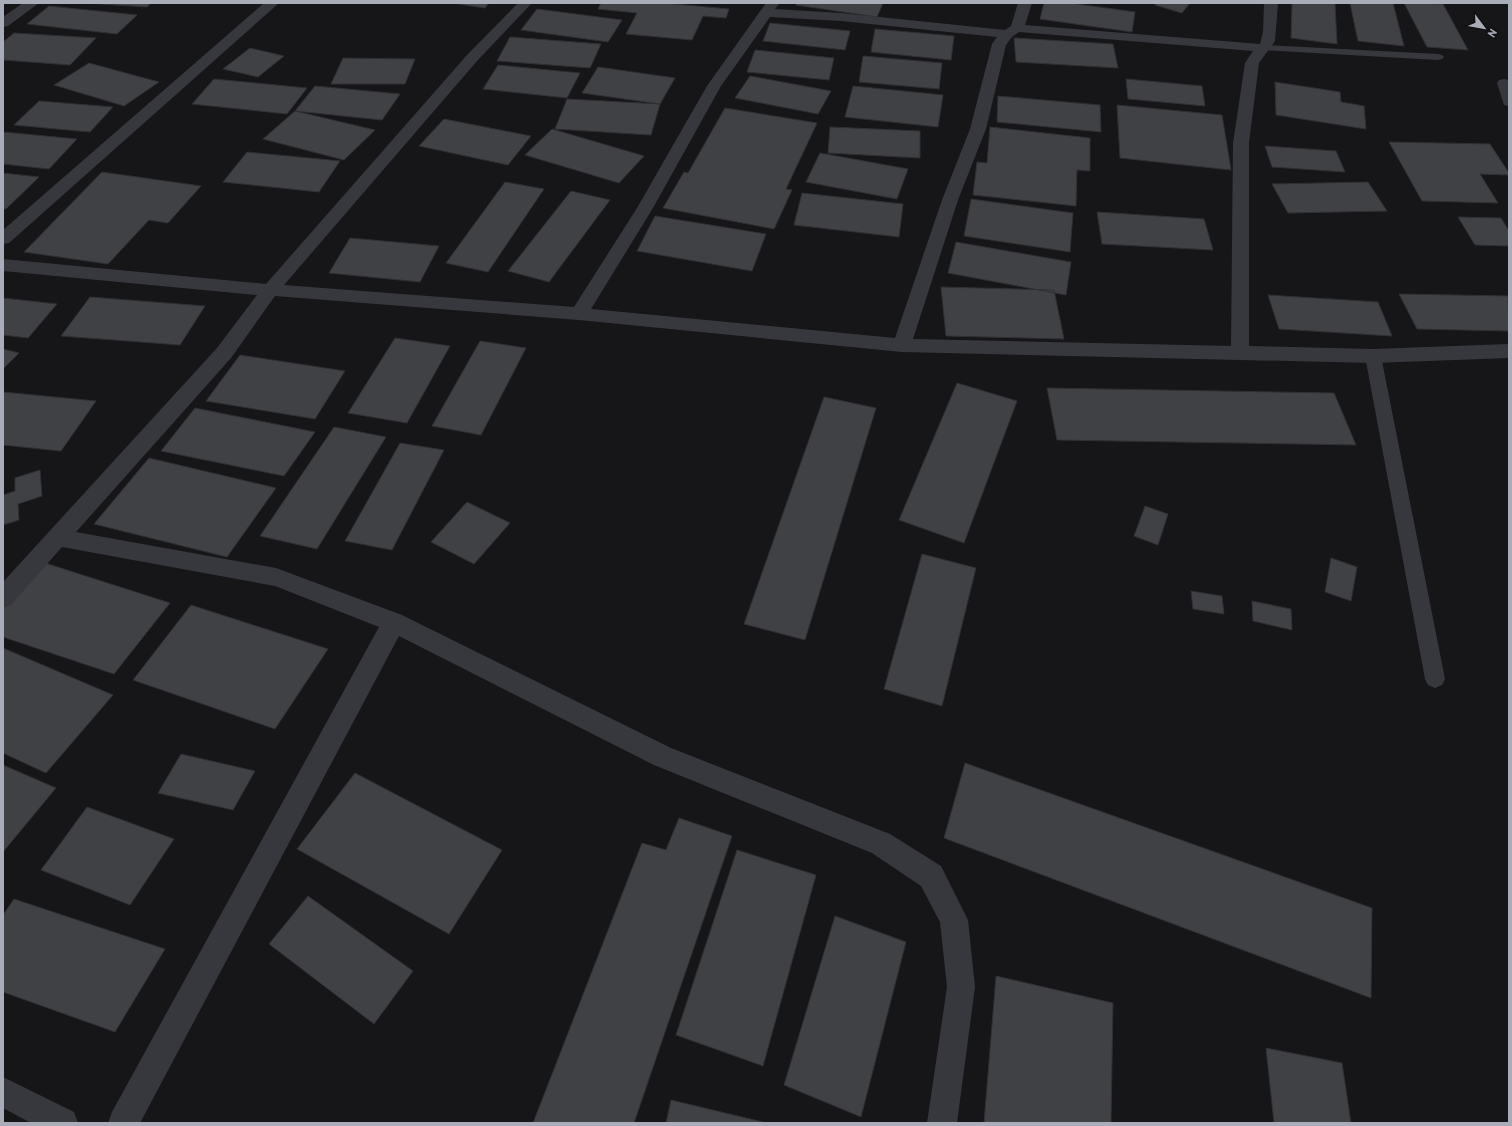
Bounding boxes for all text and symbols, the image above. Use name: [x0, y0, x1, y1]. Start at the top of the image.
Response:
north arrow: [1464, 8, 1504, 48]
text: N: [1485, 27, 1500, 40]

